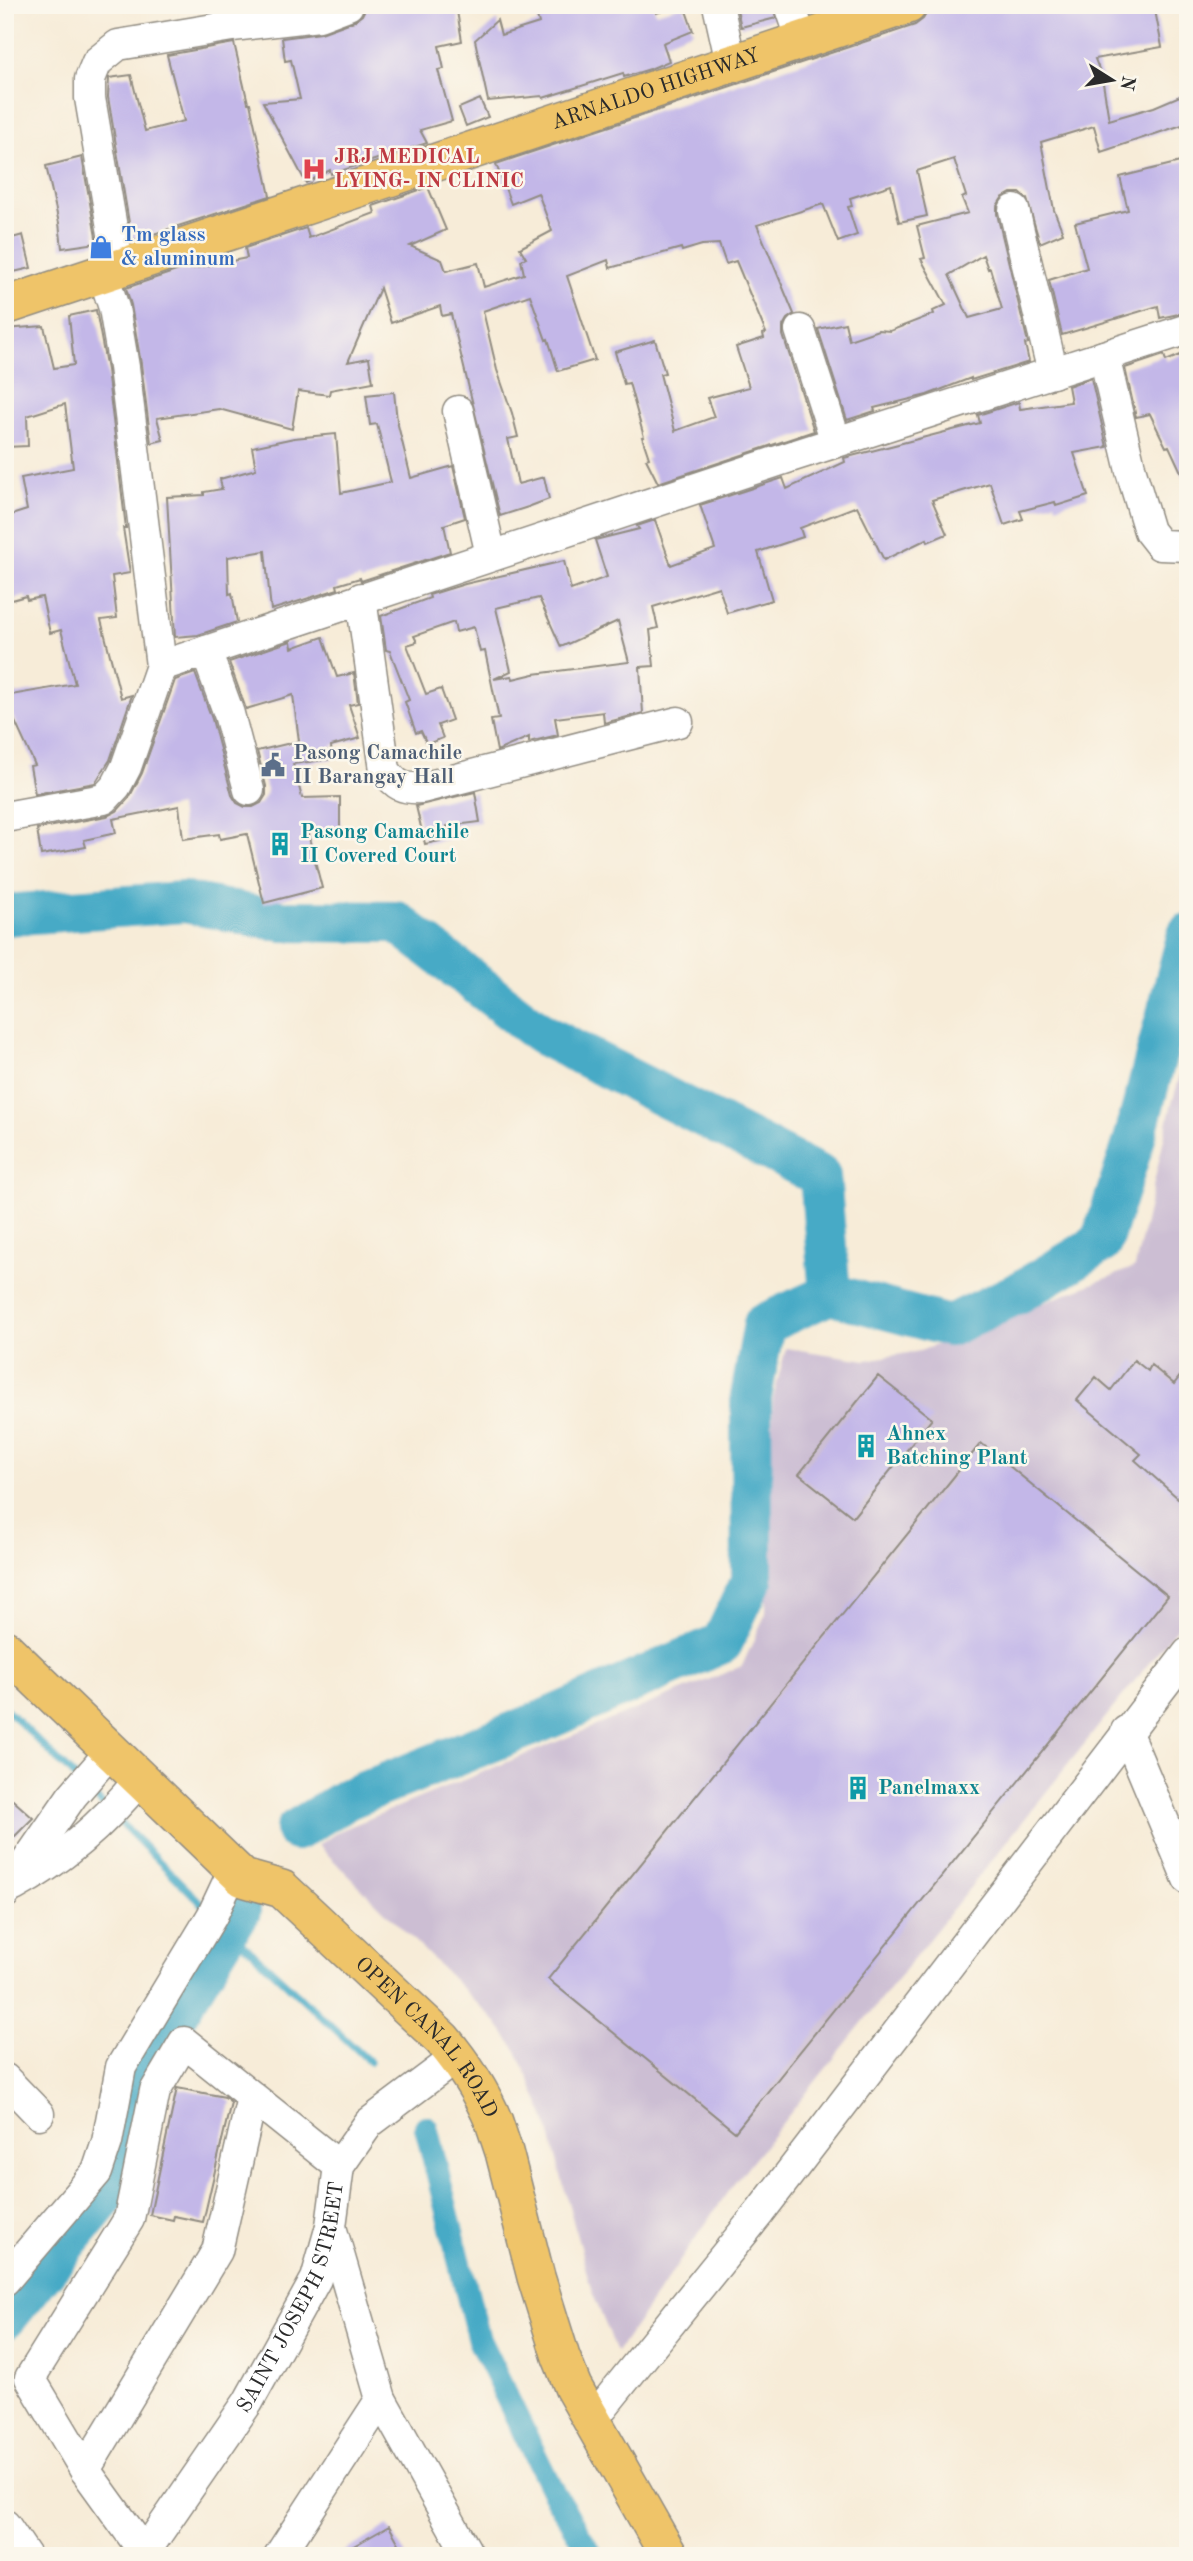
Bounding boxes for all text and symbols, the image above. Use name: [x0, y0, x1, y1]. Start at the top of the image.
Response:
street label: ARNALDO HIGHWAY: [549, 45, 763, 134]
north arrow: [1078, 46, 1148, 116]
text: N: [1115, 74, 1137, 92]
place label: JRJ MEDICAL LYING- IN CLINIC: [334, 147, 524, 192]
hospital icon: JRJ MEDICAL LYING- IN CLINIC: [300, 155, 328, 183]
place label: Tm glass & aluminum: [121, 225, 235, 270]
shop icon: Tm glass & aluminum: [87, 233, 115, 261]
place label: Pasong Camachile II Barangay Hall: [293, 743, 462, 788]
public building icon: Pasong Camachile II Barangay Hall: [259, 751, 287, 779]
place label: Pasong Camachile II Covered Court: [300, 822, 469, 867]
building icon: Pasong Camachile II Covered Court: [266, 830, 294, 858]
place label: Ahnex Batching Plant: [886, 1424, 1028, 1469]
building icon: Ahnex Batching Plant: [852, 1432, 880, 1460]
building icon: Panelmaxx: [844, 1774, 872, 1802]
place label: Panelmaxx: [878, 1778, 980, 1799]
street label: OPEN CANAL ROAD: [351, 1953, 501, 2121]
street label: SAINT JOSEPH STREET: [233, 2180, 347, 2417]

